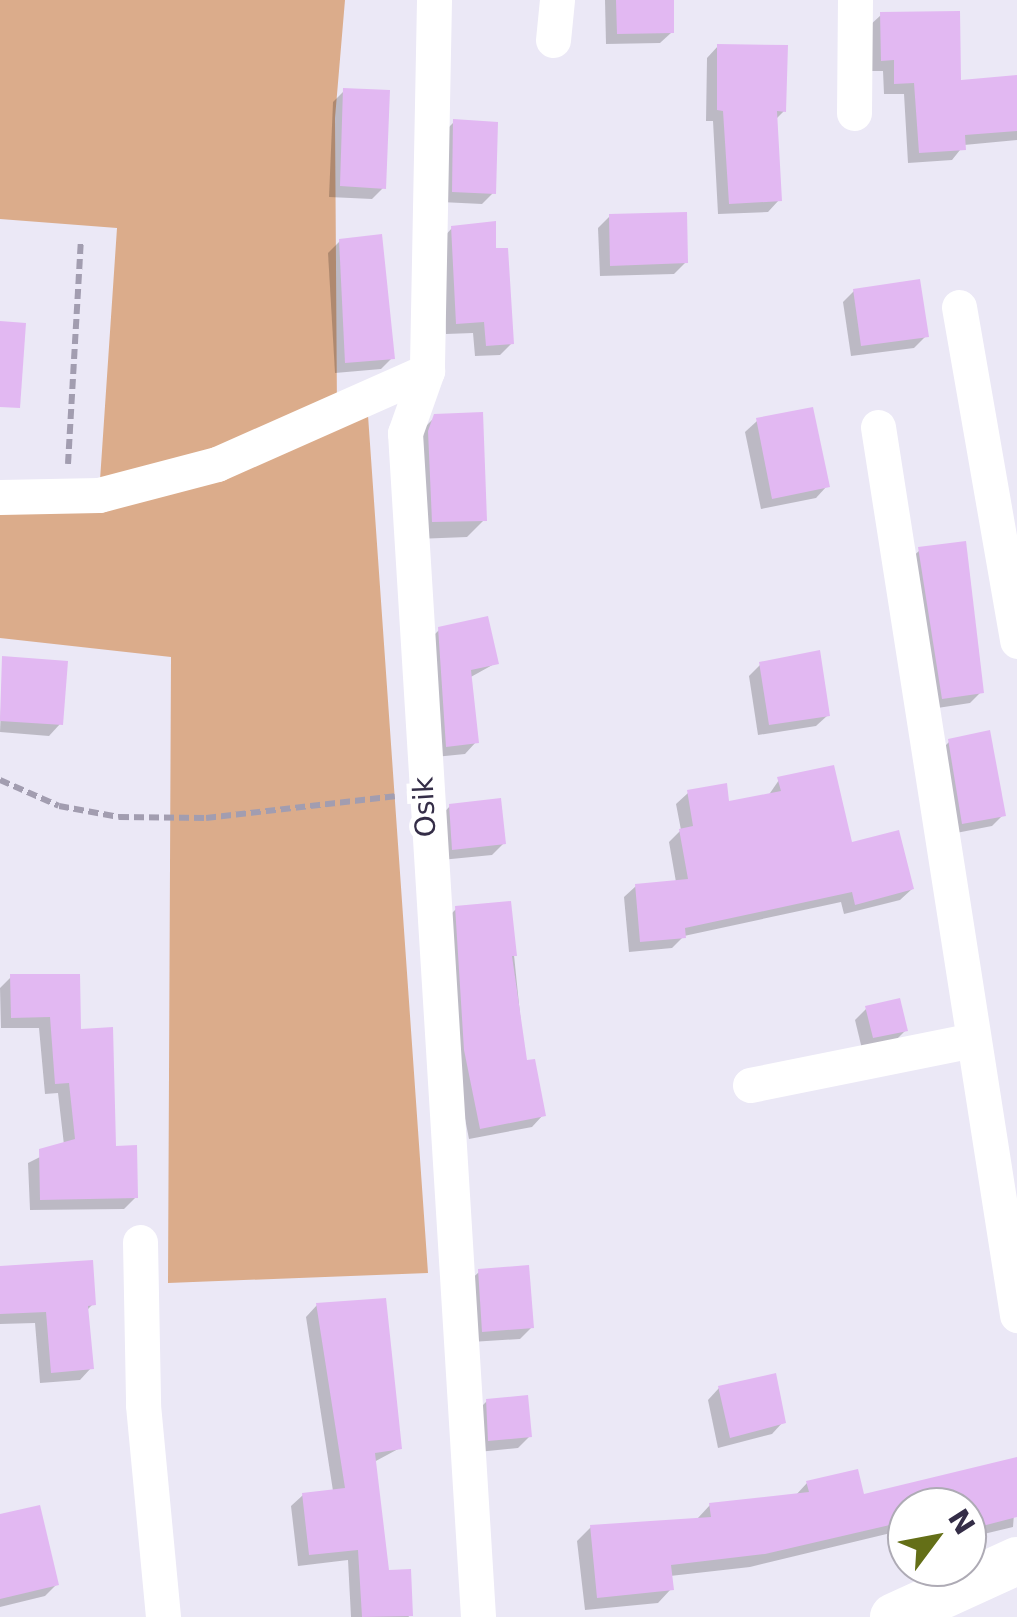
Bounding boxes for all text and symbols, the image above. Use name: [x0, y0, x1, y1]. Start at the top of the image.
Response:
street label: Osik: [407, 776, 443, 838]
north arrow: [887, 1487, 987, 1587]
text: N: [941, 1503, 981, 1541]

